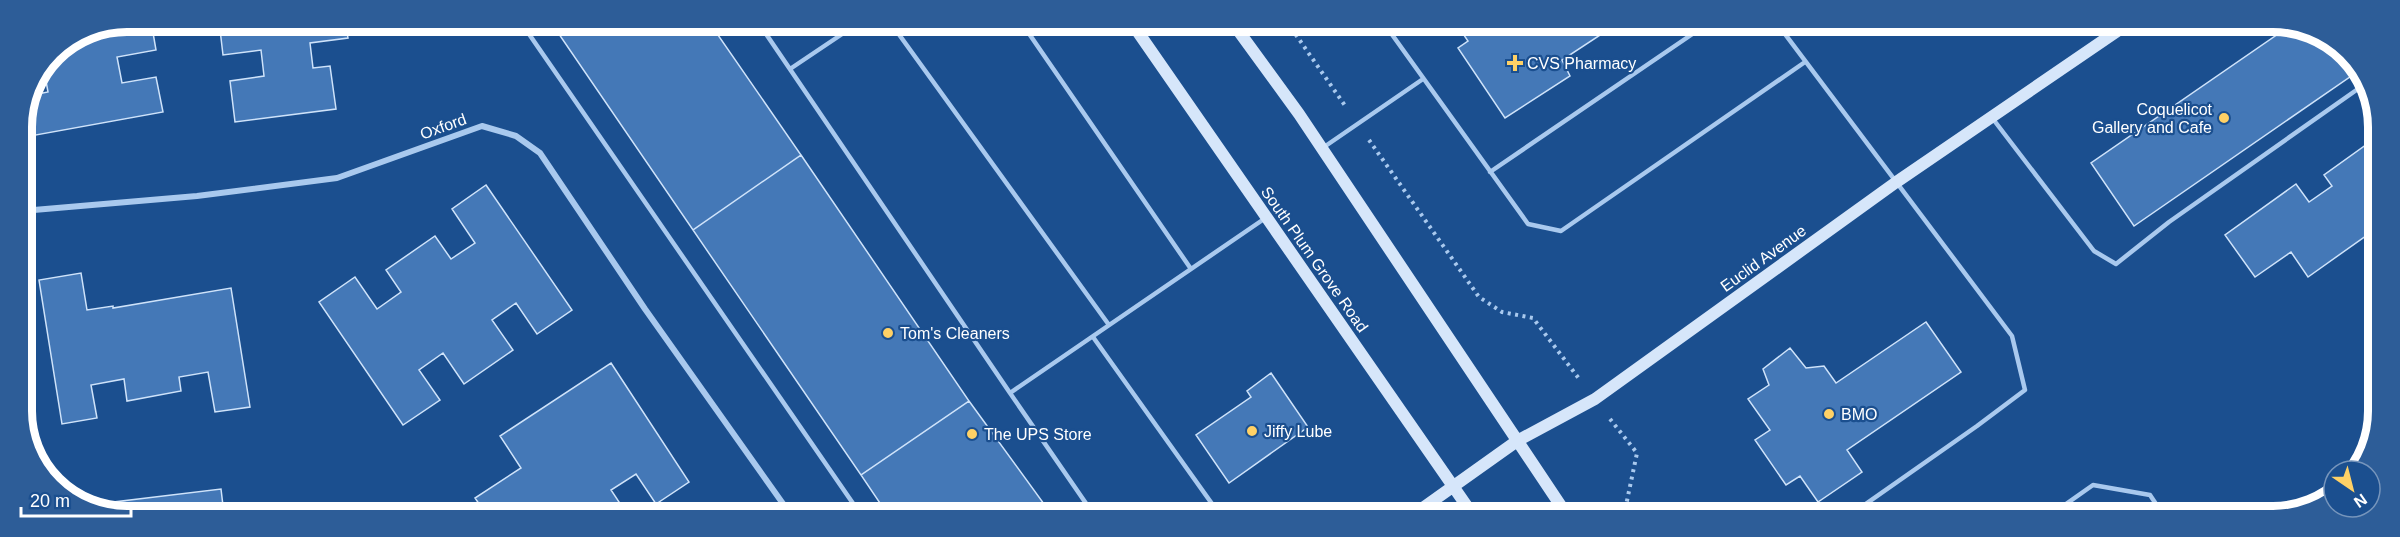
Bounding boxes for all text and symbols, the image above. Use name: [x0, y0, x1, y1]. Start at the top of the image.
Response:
place label: CVS Pharmacy: [1527, 55, 1636, 72]
marker: CVS Pharmacy: [1508, 56, 1522, 70]
place label: Coquelicot Gallery and Cafe: [2092, 101, 2213, 136]
street label: Oxford: [418, 110, 469, 143]
marker: Coquelicot Gallery and Cafe: [2217, 111, 2231, 125]
street label: South Plum Grove Road: [1258, 183, 1371, 335]
street label: Euclid Avenue: [1717, 222, 1809, 295]
place label: Tom's Cleaners: [900, 325, 1010, 342]
marker: Tom's Cleaners: [881, 326, 895, 340]
place label: BMO: [1841, 406, 1877, 423]
marker: BMO: [1822, 407, 1836, 421]
place label: Jiffy Lube: [1264, 423, 1332, 440]
marker: Jiffy Lube: [1245, 424, 1259, 438]
place label: The UPS Store: [984, 426, 1092, 443]
marker: The UPS Store: [965, 427, 979, 441]
north arrow: [2322, 459, 2382, 519]
scale bar: [21, 480, 130, 518]
text: 20 m: [30, 491, 70, 511]
text: N: [2351, 491, 2370, 511]

